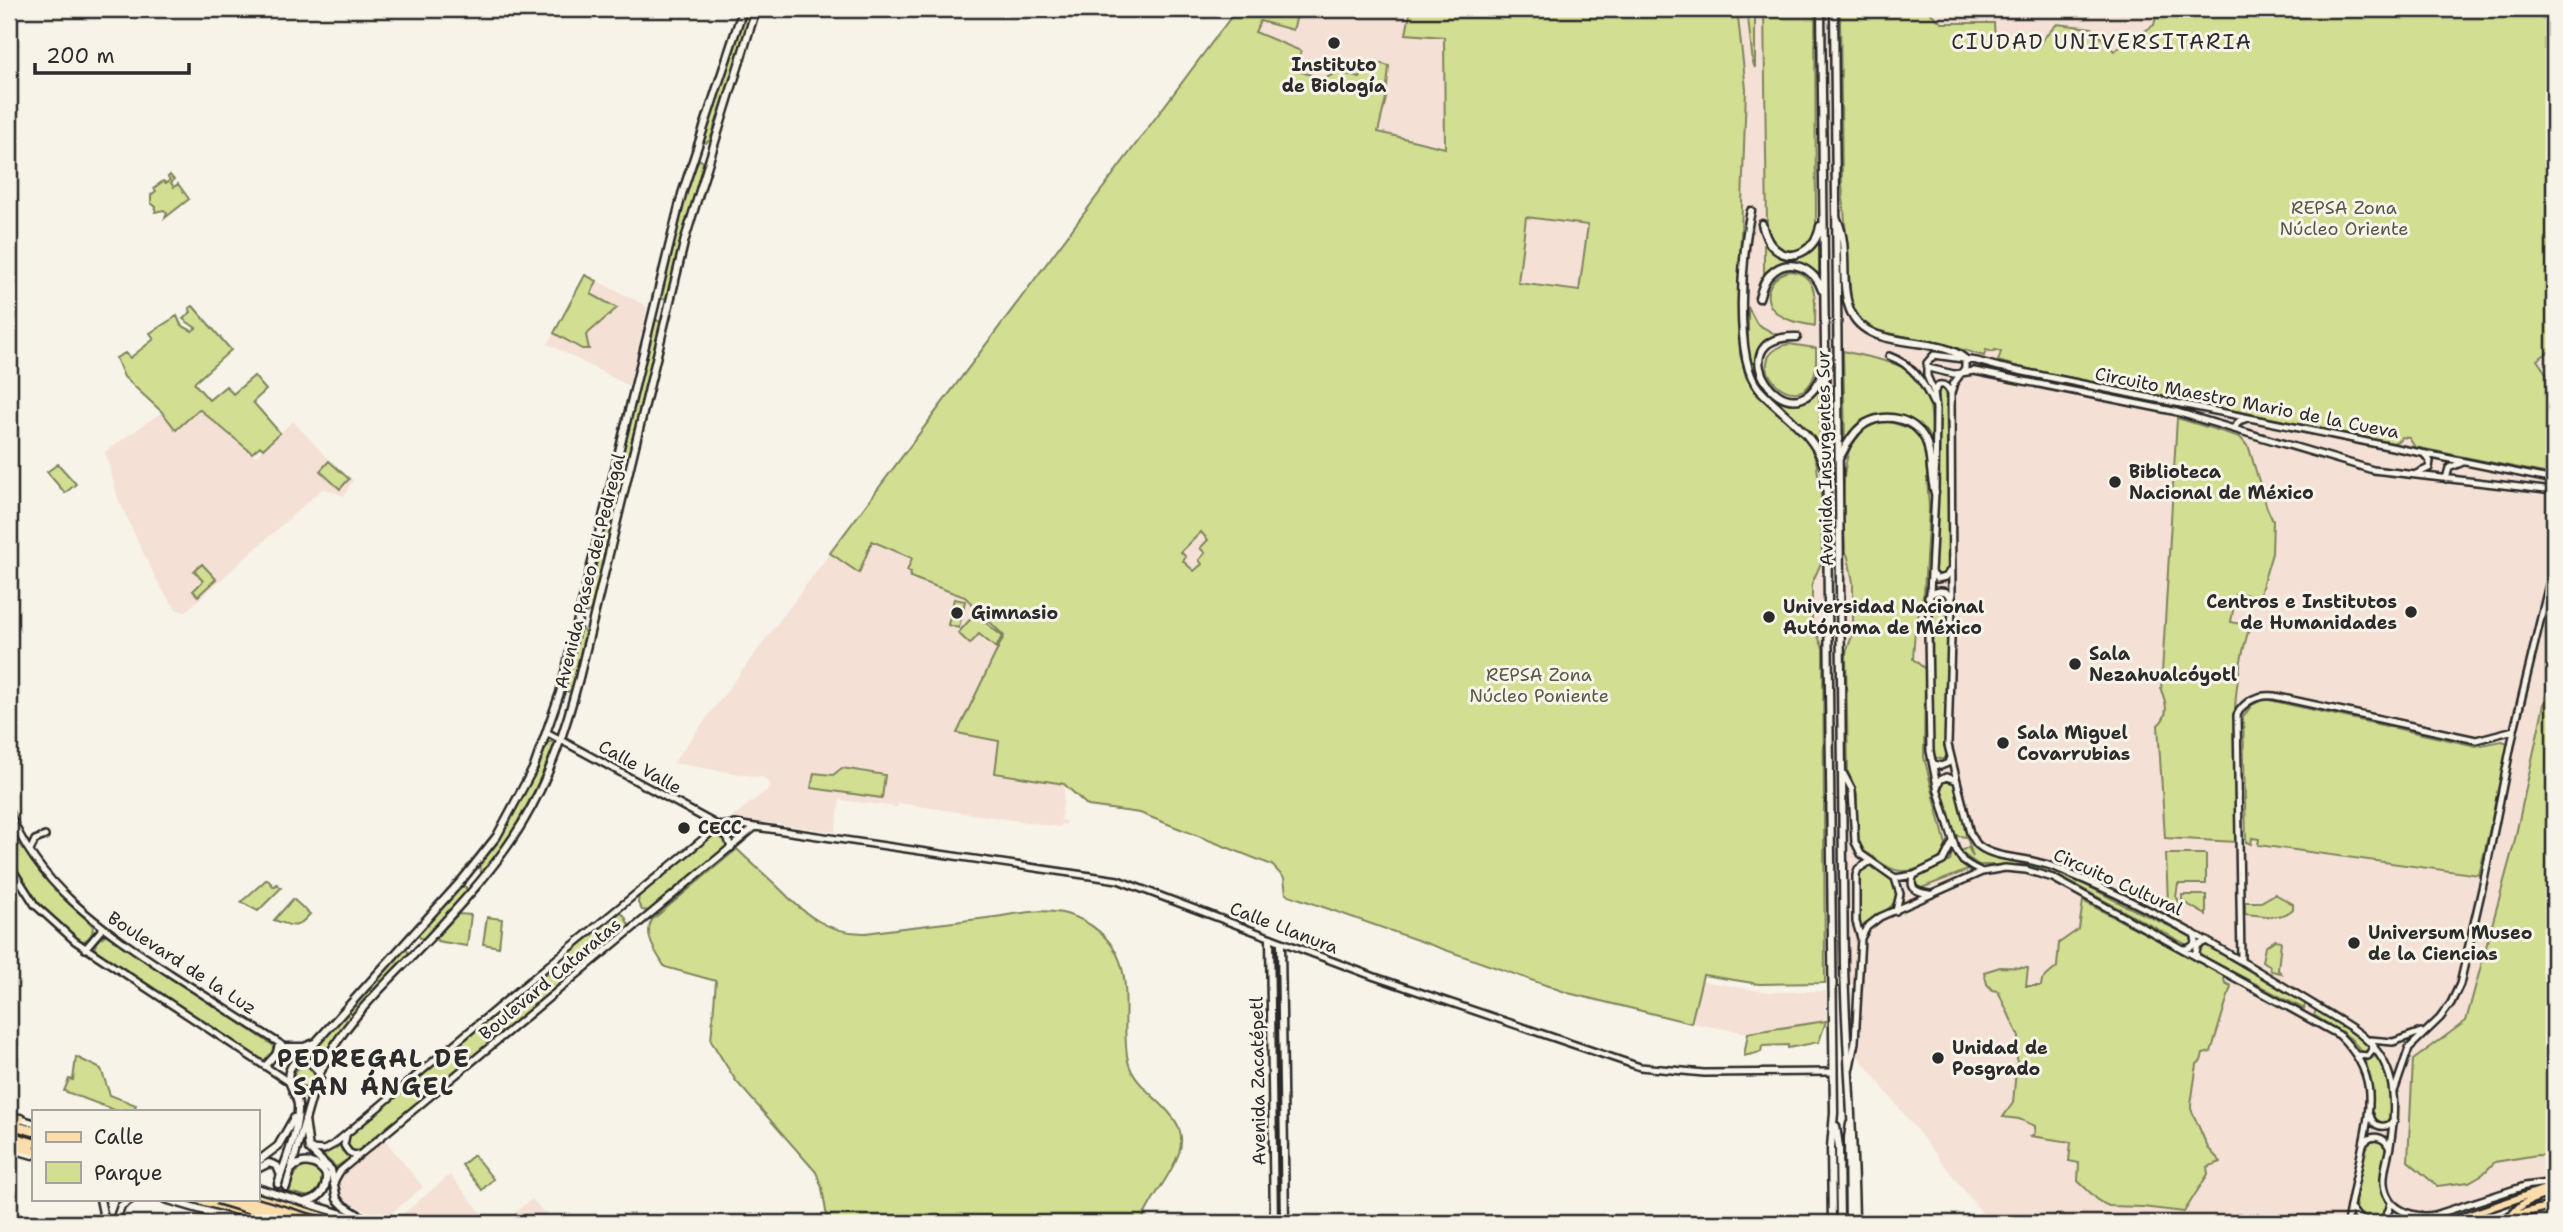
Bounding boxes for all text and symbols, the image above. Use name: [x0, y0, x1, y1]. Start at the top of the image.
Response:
district label: CIUDAD UNIVERSITARIA: [1951, 28, 2253, 56]
scale bar: [35, 32, 189, 76]
marker: Instituto de Biología: [1326, 35, 1342, 51]
text: 200 m: [46, 42, 115, 70]
place label: Instituto de Biología: [1282, 53, 1387, 98]
park label: REPSA Zona Núcleo Oriente: [2280, 196, 2408, 241]
street label: Avenida Insurgentes Sur: [1811, 350, 1839, 566]
street label: Circuito Maestro Mario de la Cueva: [2093, 362, 2401, 444]
street label: Avenida Paseo del Pedregal: [549, 450, 631, 691]
place label: Biblioteca Nacional de México: [2129, 460, 2314, 505]
marker: Biblioteca Nacional de México: [2107, 474, 2123, 490]
place label: Centros e Institutos de Humanidades: [2206, 590, 2397, 635]
place label: Universidad Nacional Autónoma de México: [1783, 595, 1984, 640]
place label: Gimnasio: [971, 601, 1058, 625]
marker: Centros e Institutos de Humanidades: [2403, 604, 2419, 620]
marker: Gimnasio: [949, 605, 965, 621]
marker: Universidad Nacional Autónoma de México: [1761, 609, 1777, 625]
place label: Sala Nezahualcóyotl: [2089, 642, 2237, 687]
marker: Sala Nezahualcóyotl: [2067, 656, 2083, 672]
park label: REPSA Zona Núcleo Poniente: [1469, 663, 1609, 708]
place label: Sala Miguel Covarrubias: [2017, 721, 2130, 766]
street label: Calle Valle: [594, 734, 686, 800]
marker: Sala Miguel Covarrubias: [1995, 735, 2011, 751]
place label: CECC: [698, 816, 742, 840]
marker: CECC: [676, 820, 692, 836]
street label: Circuito Cultural: [2050, 843, 2187, 922]
street label: Calle Llanura: [1226, 896, 1342, 960]
street label: Boulevard de la Luz: [103, 906, 261, 1020]
street label: Boulevard Cataratas: [474, 912, 626, 1046]
place label: Universum Museo de la Ciencias: [2368, 921, 2532, 966]
marker: Universum Museo de la Ciencias: [2346, 935, 2362, 951]
street label: Avenida Zacatépetl: [1245, 996, 1271, 1165]
place label: Unidad de Posgrado: [1952, 1036, 2048, 1081]
district label: PEDREGAL DE SAN ÁNGEL: [277, 1043, 471, 1103]
marker: Unidad de Posgrado: [1930, 1050, 1946, 1066]
legend: [32, 1110, 259, 1200]
text: Calle: [94, 1123, 144, 1151]
text: Parque: [94, 1159, 163, 1187]

